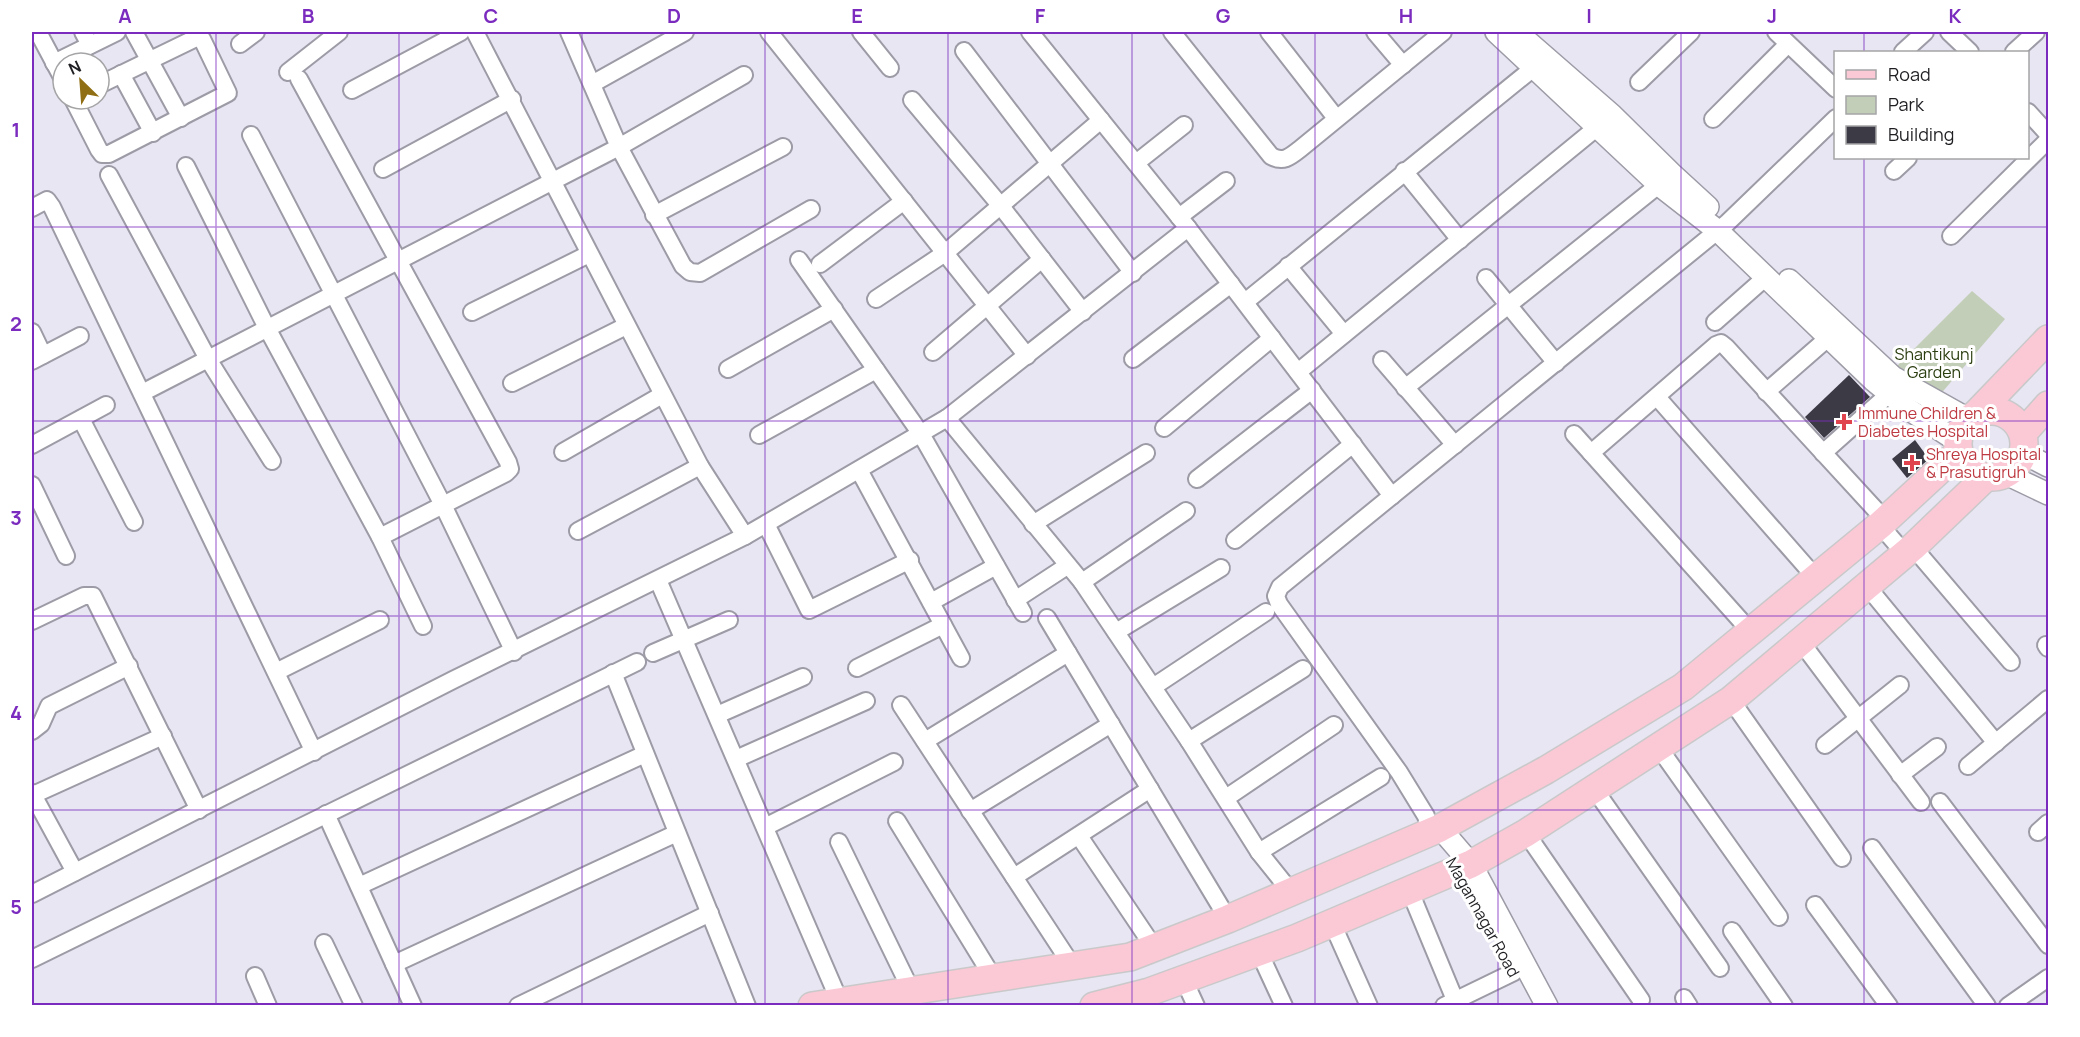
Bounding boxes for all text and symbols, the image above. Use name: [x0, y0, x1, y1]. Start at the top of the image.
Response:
text: A: [118, 2, 132, 29]
text: B: [302, 2, 315, 29]
text: C: [484, 2, 498, 29]
text: D: [667, 2, 681, 29]
text: E: [851, 2, 863, 29]
text: F: [1035, 2, 1046, 29]
text: G: [1216, 2, 1231, 29]
text: H: [1399, 2, 1413, 29]
text: I: [1586, 2, 1592, 29]
text: J: [1767, 2, 1777, 29]
text: K: [1949, 2, 1962, 29]
north arrow: [51, 51, 111, 111]
legend: [1834, 51, 2029, 159]
text: N: [65, 55, 85, 80]
text: Road: [1888, 62, 1931, 86]
text: Park: [1888, 92, 1925, 116]
text: 1: [12, 116, 20, 143]
text: Building: [1888, 122, 1954, 146]
text: 2: [10, 310, 22, 337]
park label: Shantikunj Garden: [1895, 343, 1973, 383]
place label: Immune Children & Diabetes Hospital: [1858, 402, 1997, 442]
marker: Immune Children & Diabetes Hospital: [1835, 413, 1853, 431]
place label: Shreya Hospital & Prasutigruh: [1926, 443, 2041, 483]
marker: Shreya Hospital & Prasutigruh: [1903, 454, 1921, 472]
text: 3: [10, 504, 22, 531]
text: 4: [10, 699, 22, 726]
street label: Magannagar Road: [1441, 853, 1525, 981]
text: 5: [10, 893, 22, 920]

